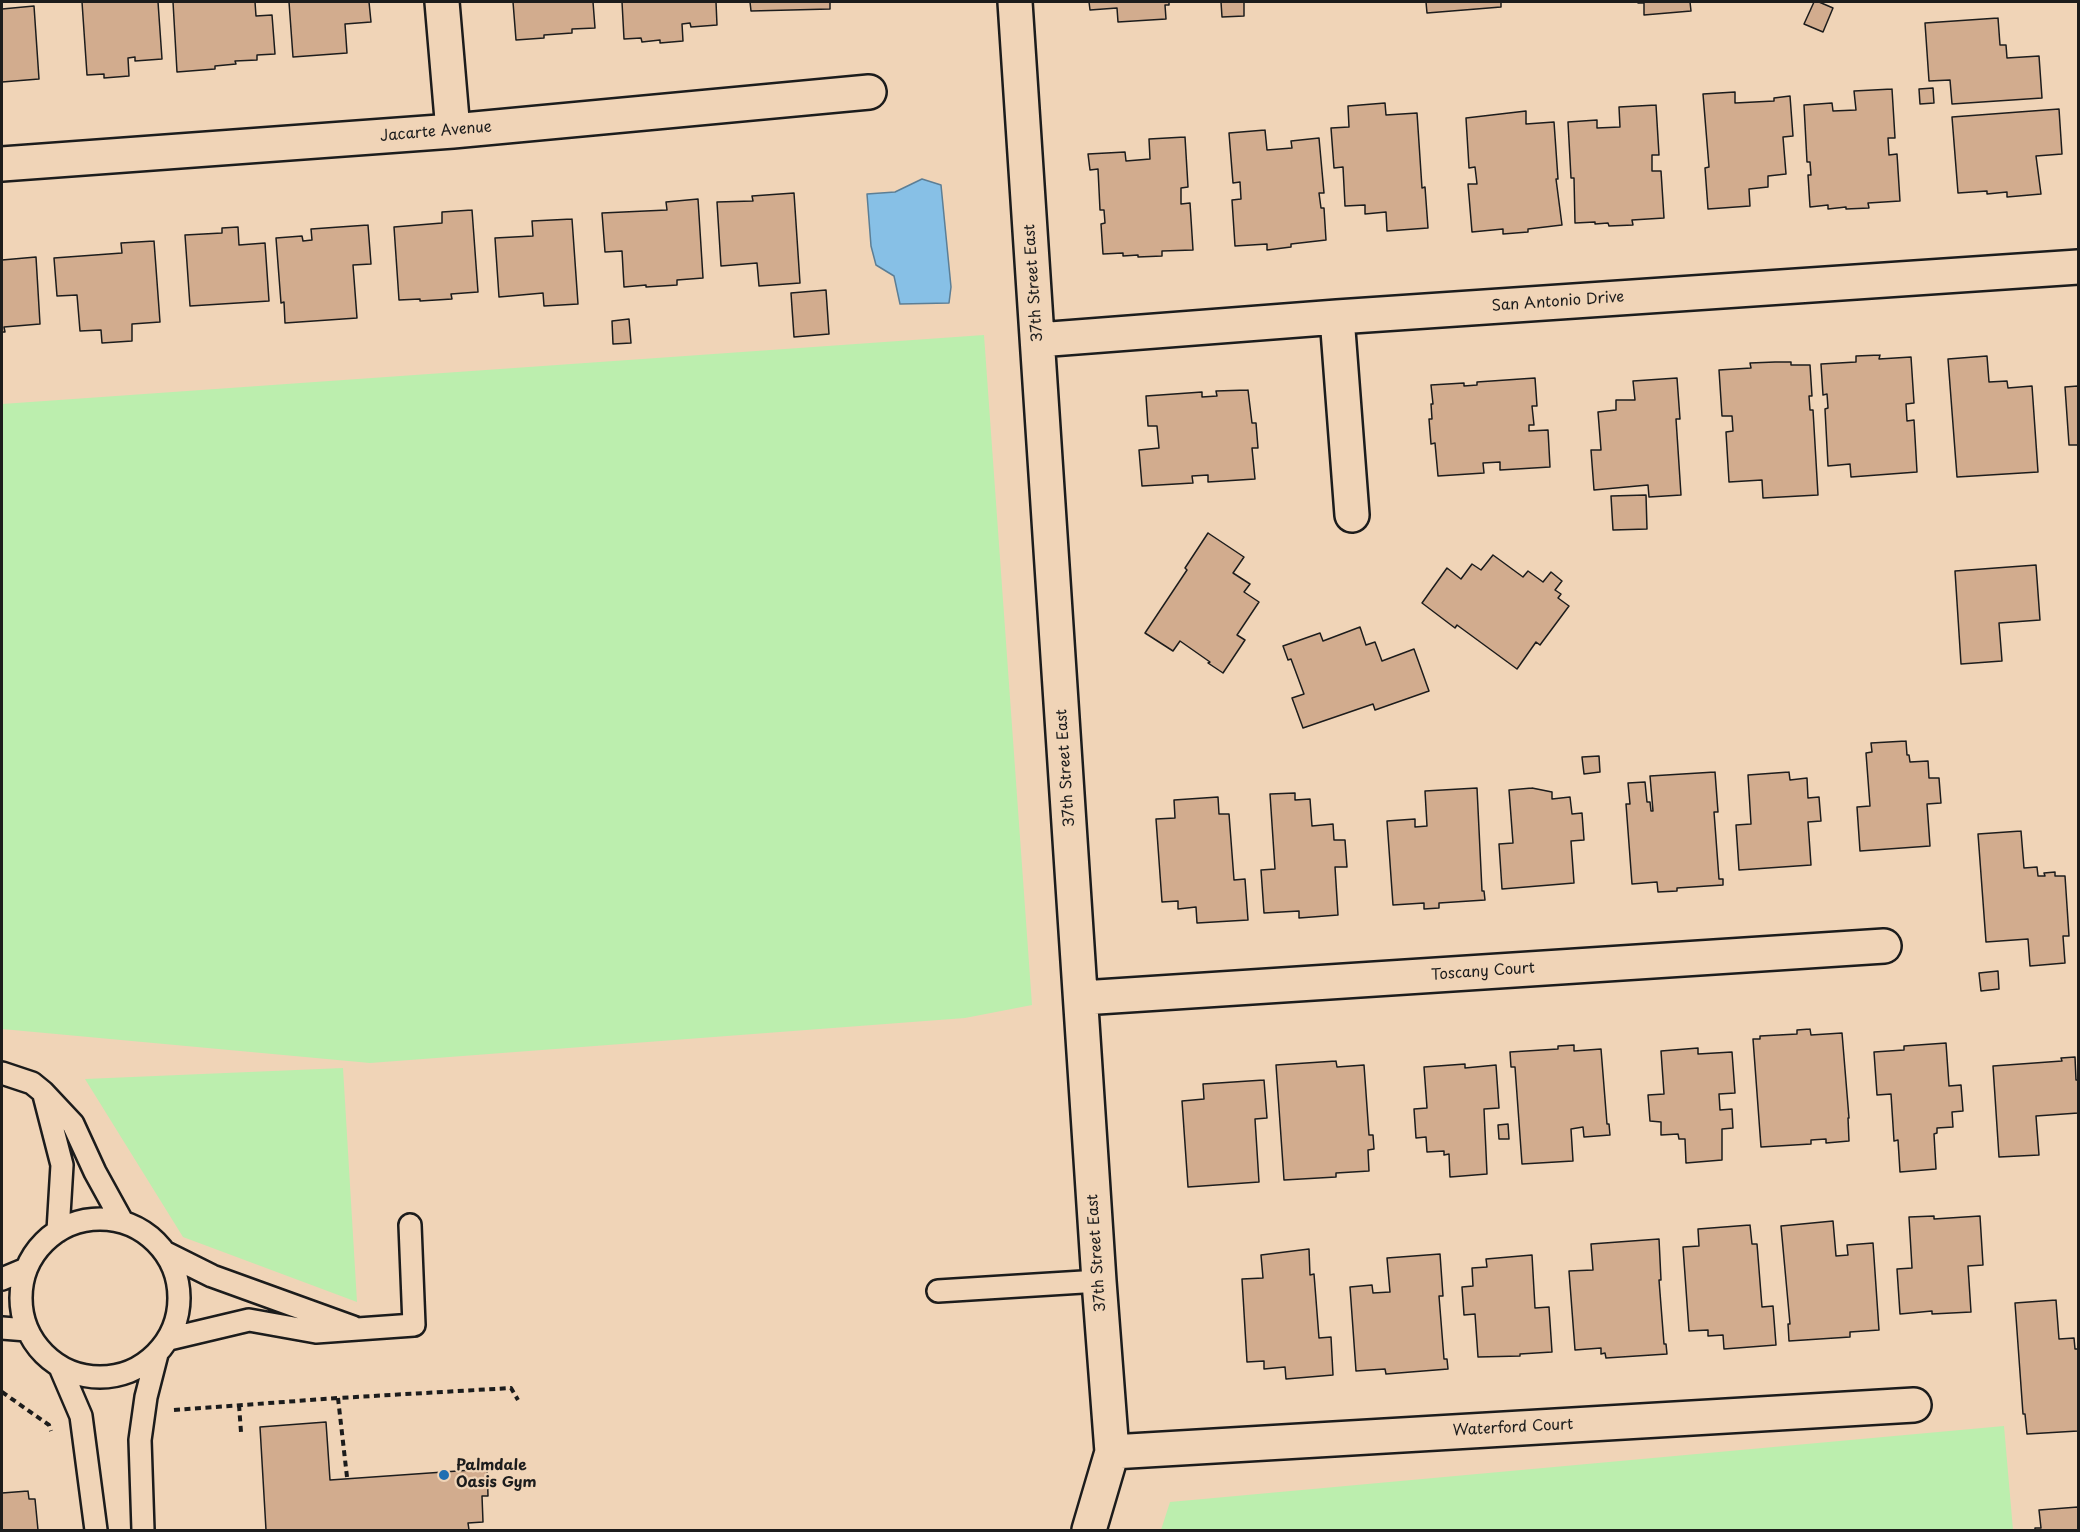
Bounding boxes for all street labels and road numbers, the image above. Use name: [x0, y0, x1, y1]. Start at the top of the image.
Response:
street label: Jacarte Avenue: [379, 118, 493, 146]
street label: 37th Street East: [1021, 223, 1047, 343]
street label: San Antonio Drive: [1491, 288, 1625, 316]
street label: 37th Street East: [1053, 708, 1079, 828]
street label: Toscany Court: [1431, 959, 1535, 985]
street label: 37th Street East: [1084, 1193, 1110, 1313]
street label: Waterford Court: [1452, 1416, 1574, 1440]

